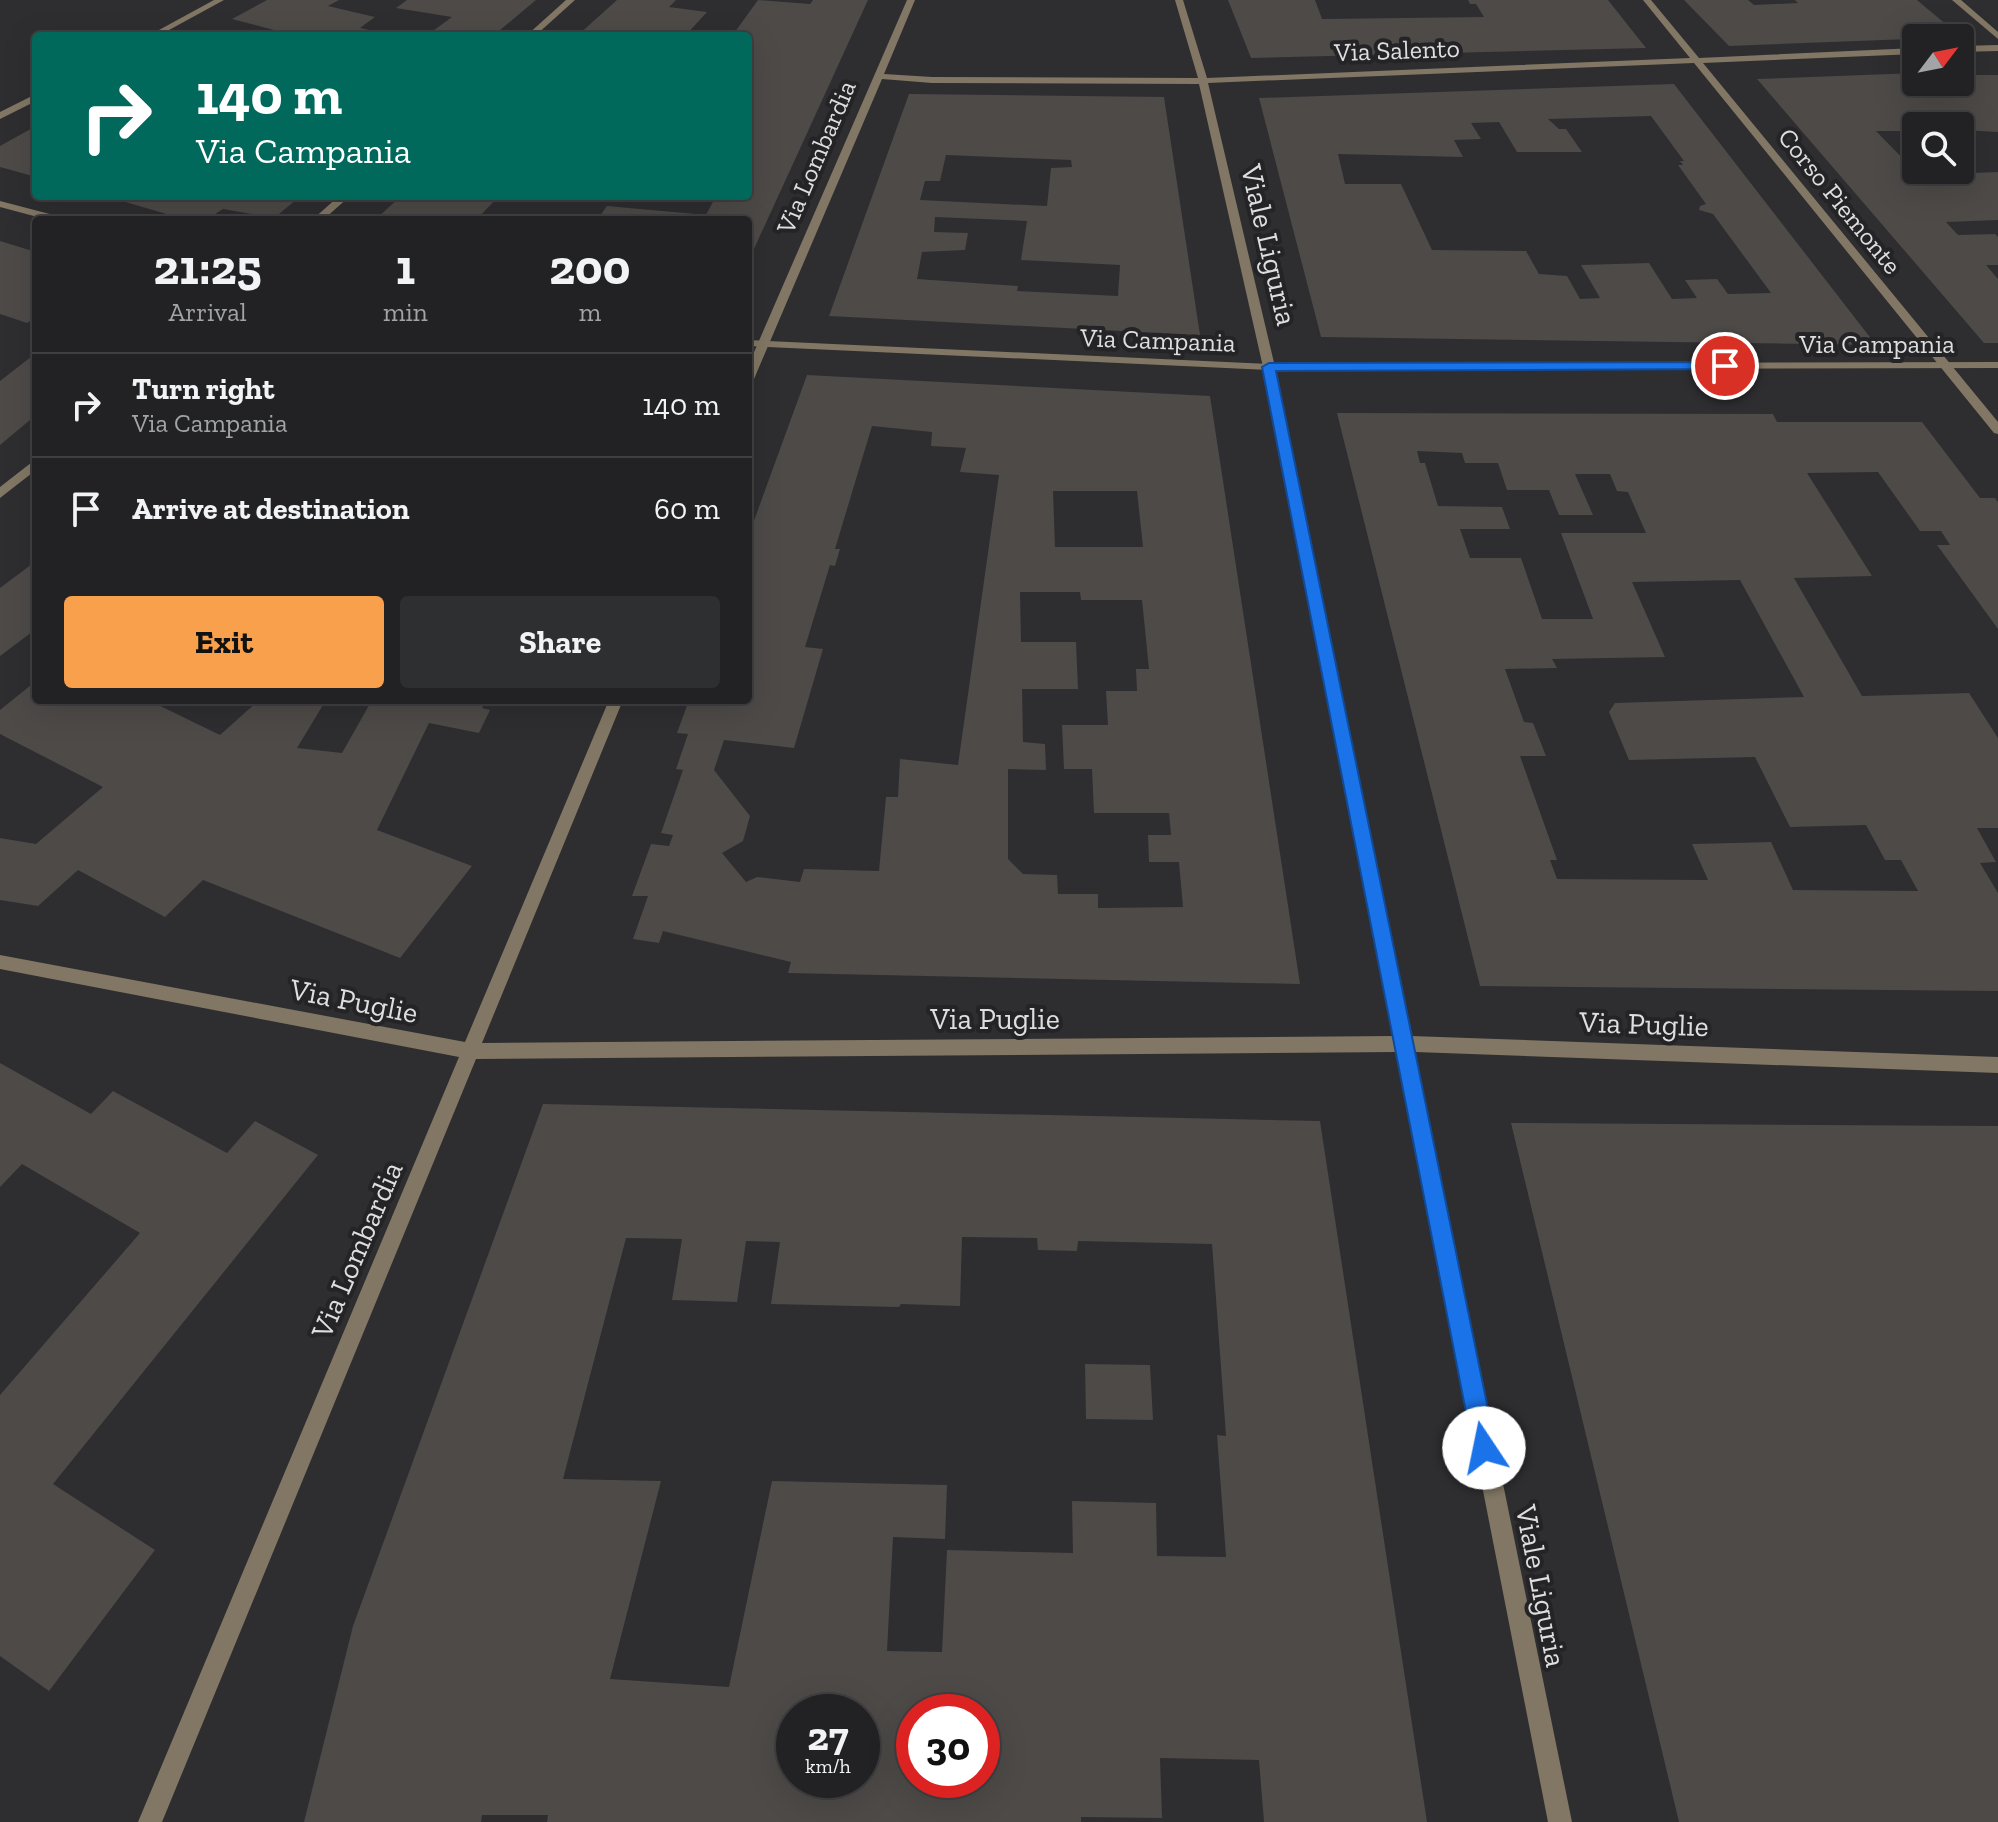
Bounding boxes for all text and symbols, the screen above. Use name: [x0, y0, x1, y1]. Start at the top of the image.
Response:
north arrow: [1902, 24, 1974, 96]
map controls: [1902, 24, 1974, 184]
street label: Via Salento: [1333, 32, 1460, 68]
text: 140 m: [196, 61, 342, 128]
icon: right: [64, 64, 168, 168]
street label: Via Lombardia: [769, 75, 863, 239]
button: search: [1902, 112, 1974, 184]
street label: Corso Piemonte: [1771, 122, 1909, 280]
text: Via Campania: [196, 129, 411, 172]
street label: Viale Liguria: [1233, 160, 1305, 329]
text: 21:25: [154, 239, 262, 296]
text: 1: [396, 239, 415, 296]
text: 200: [549, 239, 630, 296]
text: Arrival: [168, 296, 247, 328]
text: min: [383, 296, 428, 328]
text: m: [579, 296, 601, 328]
street label: Via Campania: [1079, 321, 1237, 359]
street label: Via Campania: [1798, 328, 1955, 360]
pin: [1691, 332, 1759, 400]
icon: arrive: [1703, 344, 1747, 388]
text: Turn right: [132, 371, 274, 407]
icon: right: [64, 383, 108, 427]
text: 140 m: [642, 387, 720, 423]
text: Via Campania: [132, 407, 287, 439]
icon: arrive: [64, 487, 108, 531]
text: Arrive at destination: [132, 491, 409, 527]
text: 60 m: [654, 491, 720, 527]
button: Exit: [64, 596, 384, 688]
button: Share: [400, 596, 720, 688]
street label: Via Puglie: [286, 971, 421, 1031]
street label: Via Puglie: [929, 1001, 1060, 1037]
street label: Via Puglie: [1578, 1004, 1709, 1044]
street label: Via Lombardia: [303, 1156, 410, 1345]
position arrow: [1442, 1406, 1526, 1490]
street label: Viale Liguria: [1507, 1501, 1574, 1670]
speed limit sign: 30: [896, 1694, 1000, 1798]
text: 27: [807, 1712, 849, 1760]
text: km/h: [805, 1754, 851, 1778]

